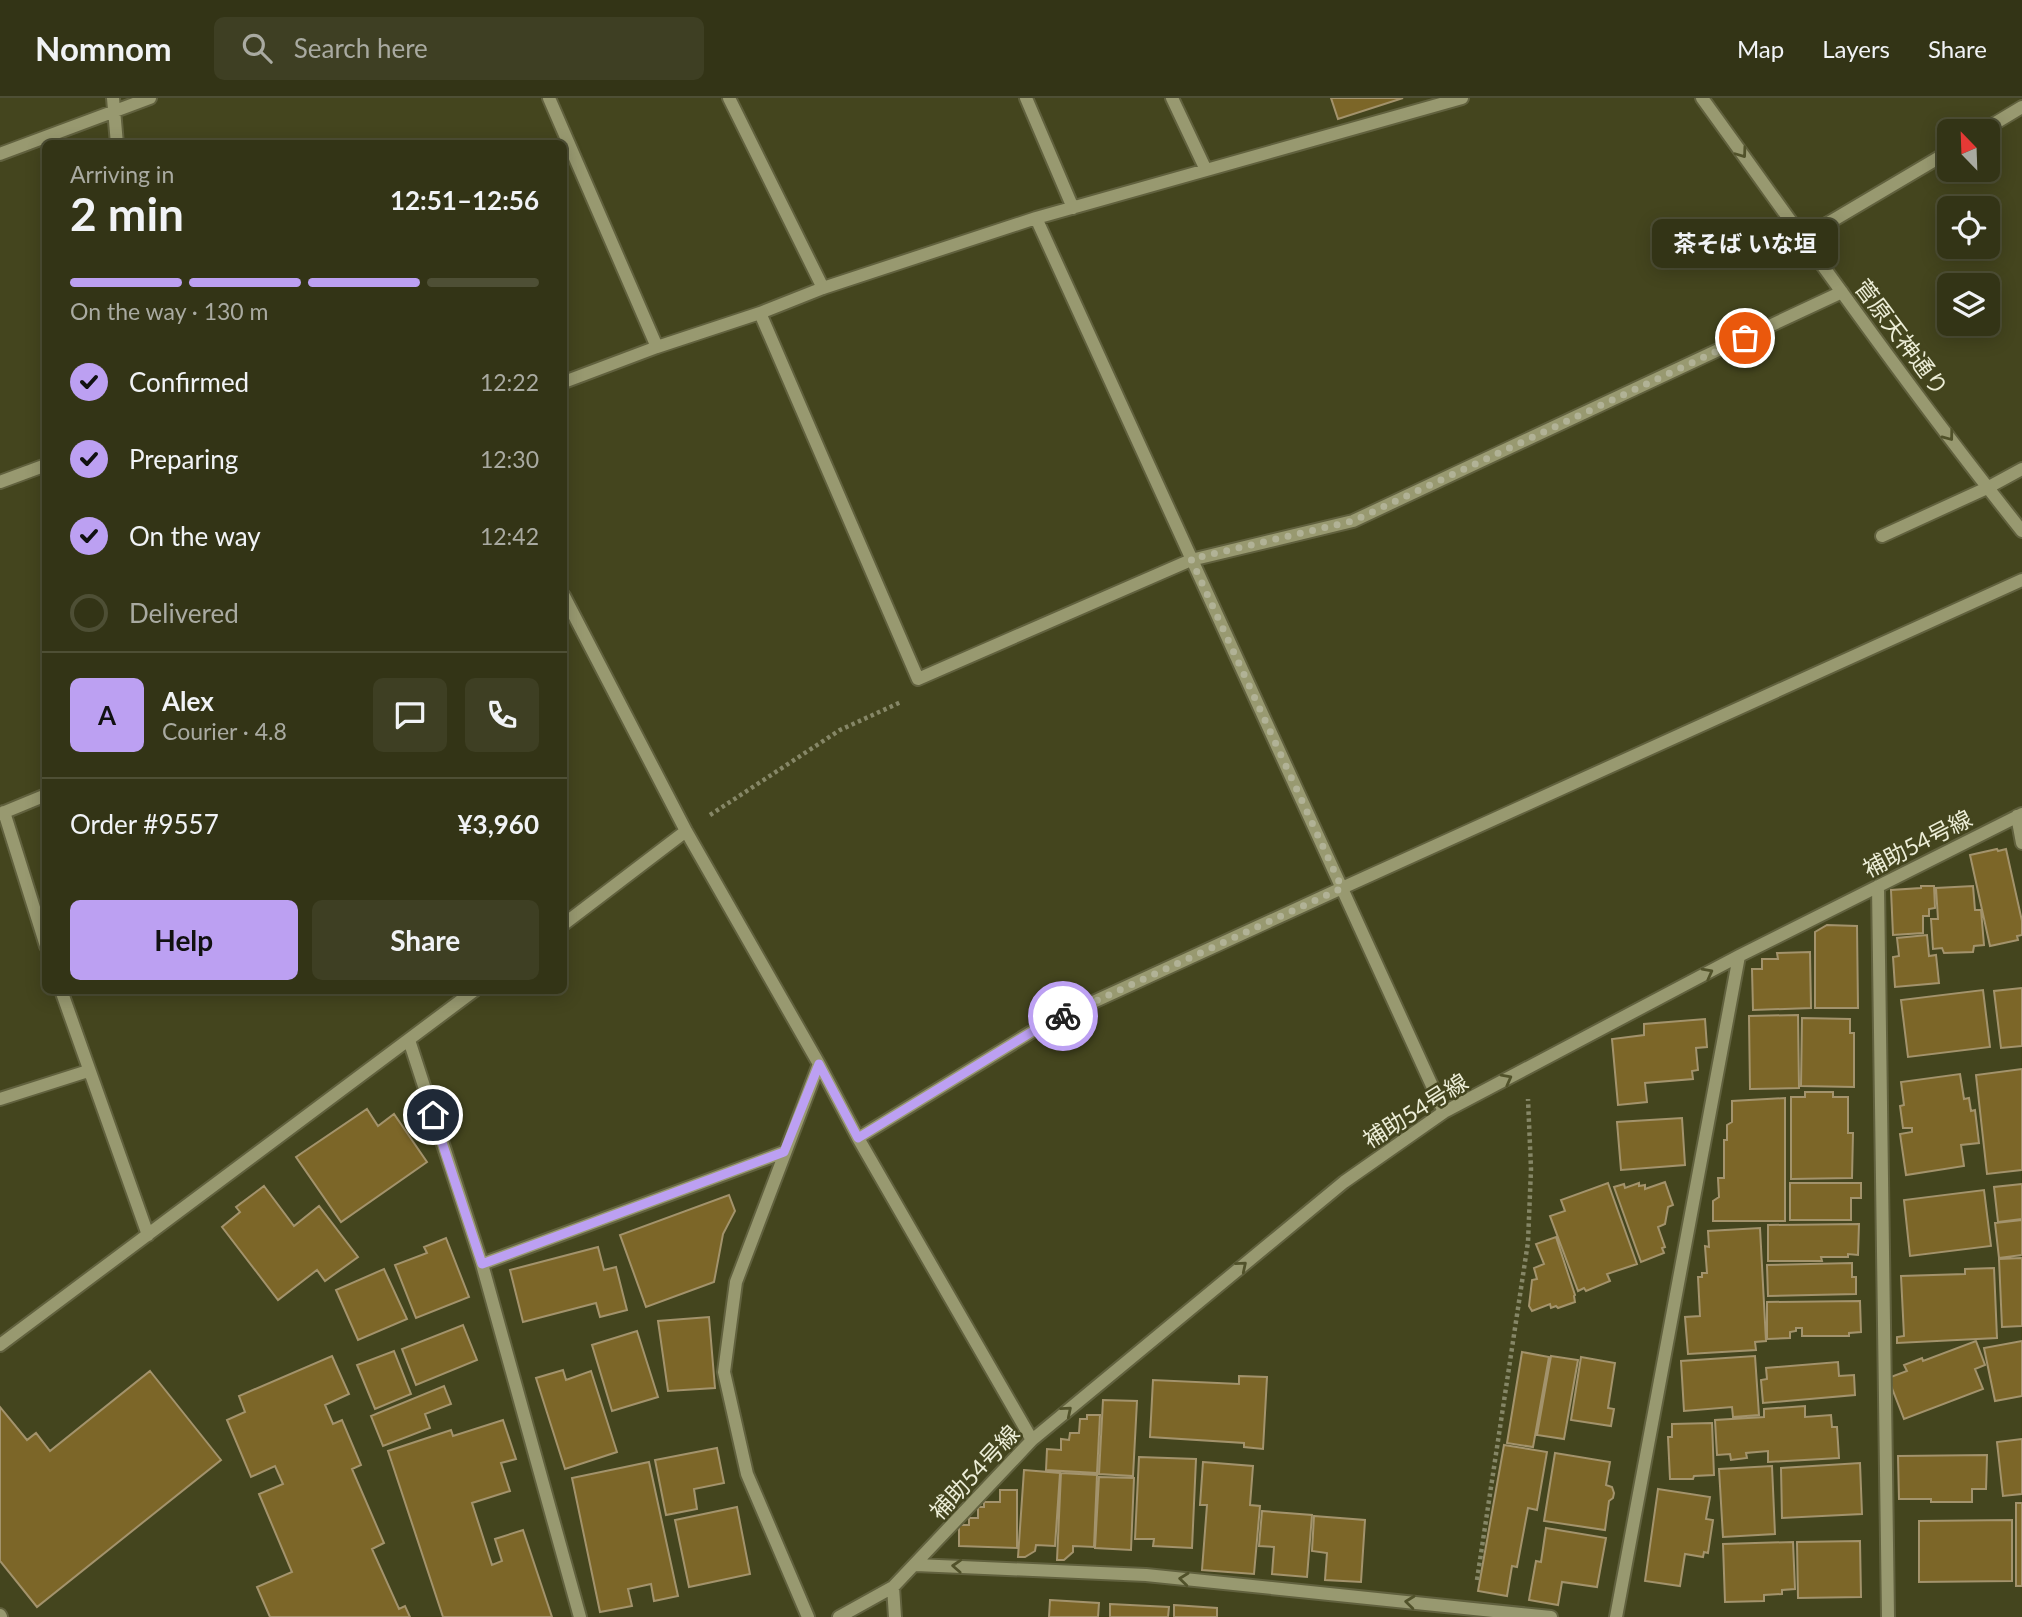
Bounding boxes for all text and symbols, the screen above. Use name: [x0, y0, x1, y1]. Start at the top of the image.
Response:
search box: [214, 17, 704, 80]
text: Nomnom: [35, 28, 172, 68]
icon: search: [238, 29, 276, 67]
text: Search here: [294, 32, 428, 64]
text: Map: [1737, 34, 1784, 63]
text: Layers: [1822, 34, 1890, 63]
text: Share: [1928, 34, 1987, 63]
north arrow: [1937, 119, 2000, 182]
map controls: [1937, 119, 2000, 336]
one-way arrow: [1733, 145, 1746, 158]
text: Arriving in: [70, 160, 174, 188]
text: 12:51–12:56: [390, 184, 539, 216]
text: 2 min: [70, 186, 184, 241]
button: locate: [1937, 196, 2000, 259]
callout: 茶そば いな垣: [1652, 219, 1838, 268]
text: 茶そば いな垣: [1673, 229, 1817, 257]
street label: 菅原天神通り: [1849, 273, 1955, 401]
button: layers: [1937, 273, 2000, 336]
text: On the way · 130 m: [70, 297, 269, 325]
pin: [1715, 308, 1775, 368]
icon: bag: [1726, 319, 1764, 357]
icon: check: [70, 363, 108, 401]
text: Confirmed: [129, 366, 249, 398]
text: 12:22: [480, 368, 539, 396]
one-way arrow: [1940, 428, 1953, 440]
icon: check: [70, 440, 108, 478]
text: Preparing: [129, 443, 238, 475]
text: 12:30: [480, 445, 539, 473]
icon: check: [70, 517, 108, 555]
text: On the way: [129, 520, 261, 552]
text: 12:42: [480, 522, 539, 550]
text: Delivered: [129, 597, 239, 629]
button: chat: [373, 678, 447, 752]
button: phone: [465, 678, 539, 752]
text: Alex: [162, 685, 214, 717]
text: A: [98, 699, 116, 731]
text: Courier · 4.8: [162, 717, 287, 745]
street label: 補助54号線: [1858, 804, 1976, 882]
text: Order #9557: [70, 808, 219, 840]
text: ¥3,960: [458, 808, 539, 840]
button: Help: [70, 900, 298, 980]
button: Share: [312, 900, 539, 980]
one-way arrow: [1701, 967, 1713, 981]
courier: [1028, 981, 1098, 1051]
icon: bike: [1044, 997, 1082, 1035]
street label: 補助54号線: [1357, 1067, 1473, 1153]
one-way arrow: [1500, 1074, 1512, 1088]
pin: [403, 1085, 463, 1145]
icon: home: [414, 1096, 452, 1134]
one-way arrow: [1234, 1262, 1246, 1275]
one-way arrow: [1059, 1407, 1071, 1420]
street label: 補助54号線: [923, 1419, 1025, 1525]
one-way arrow: [951, 1559, 962, 1574]
one-way arrow: [1178, 1571, 1190, 1586]
one-way arrow: [1404, 1595, 1415, 1610]

